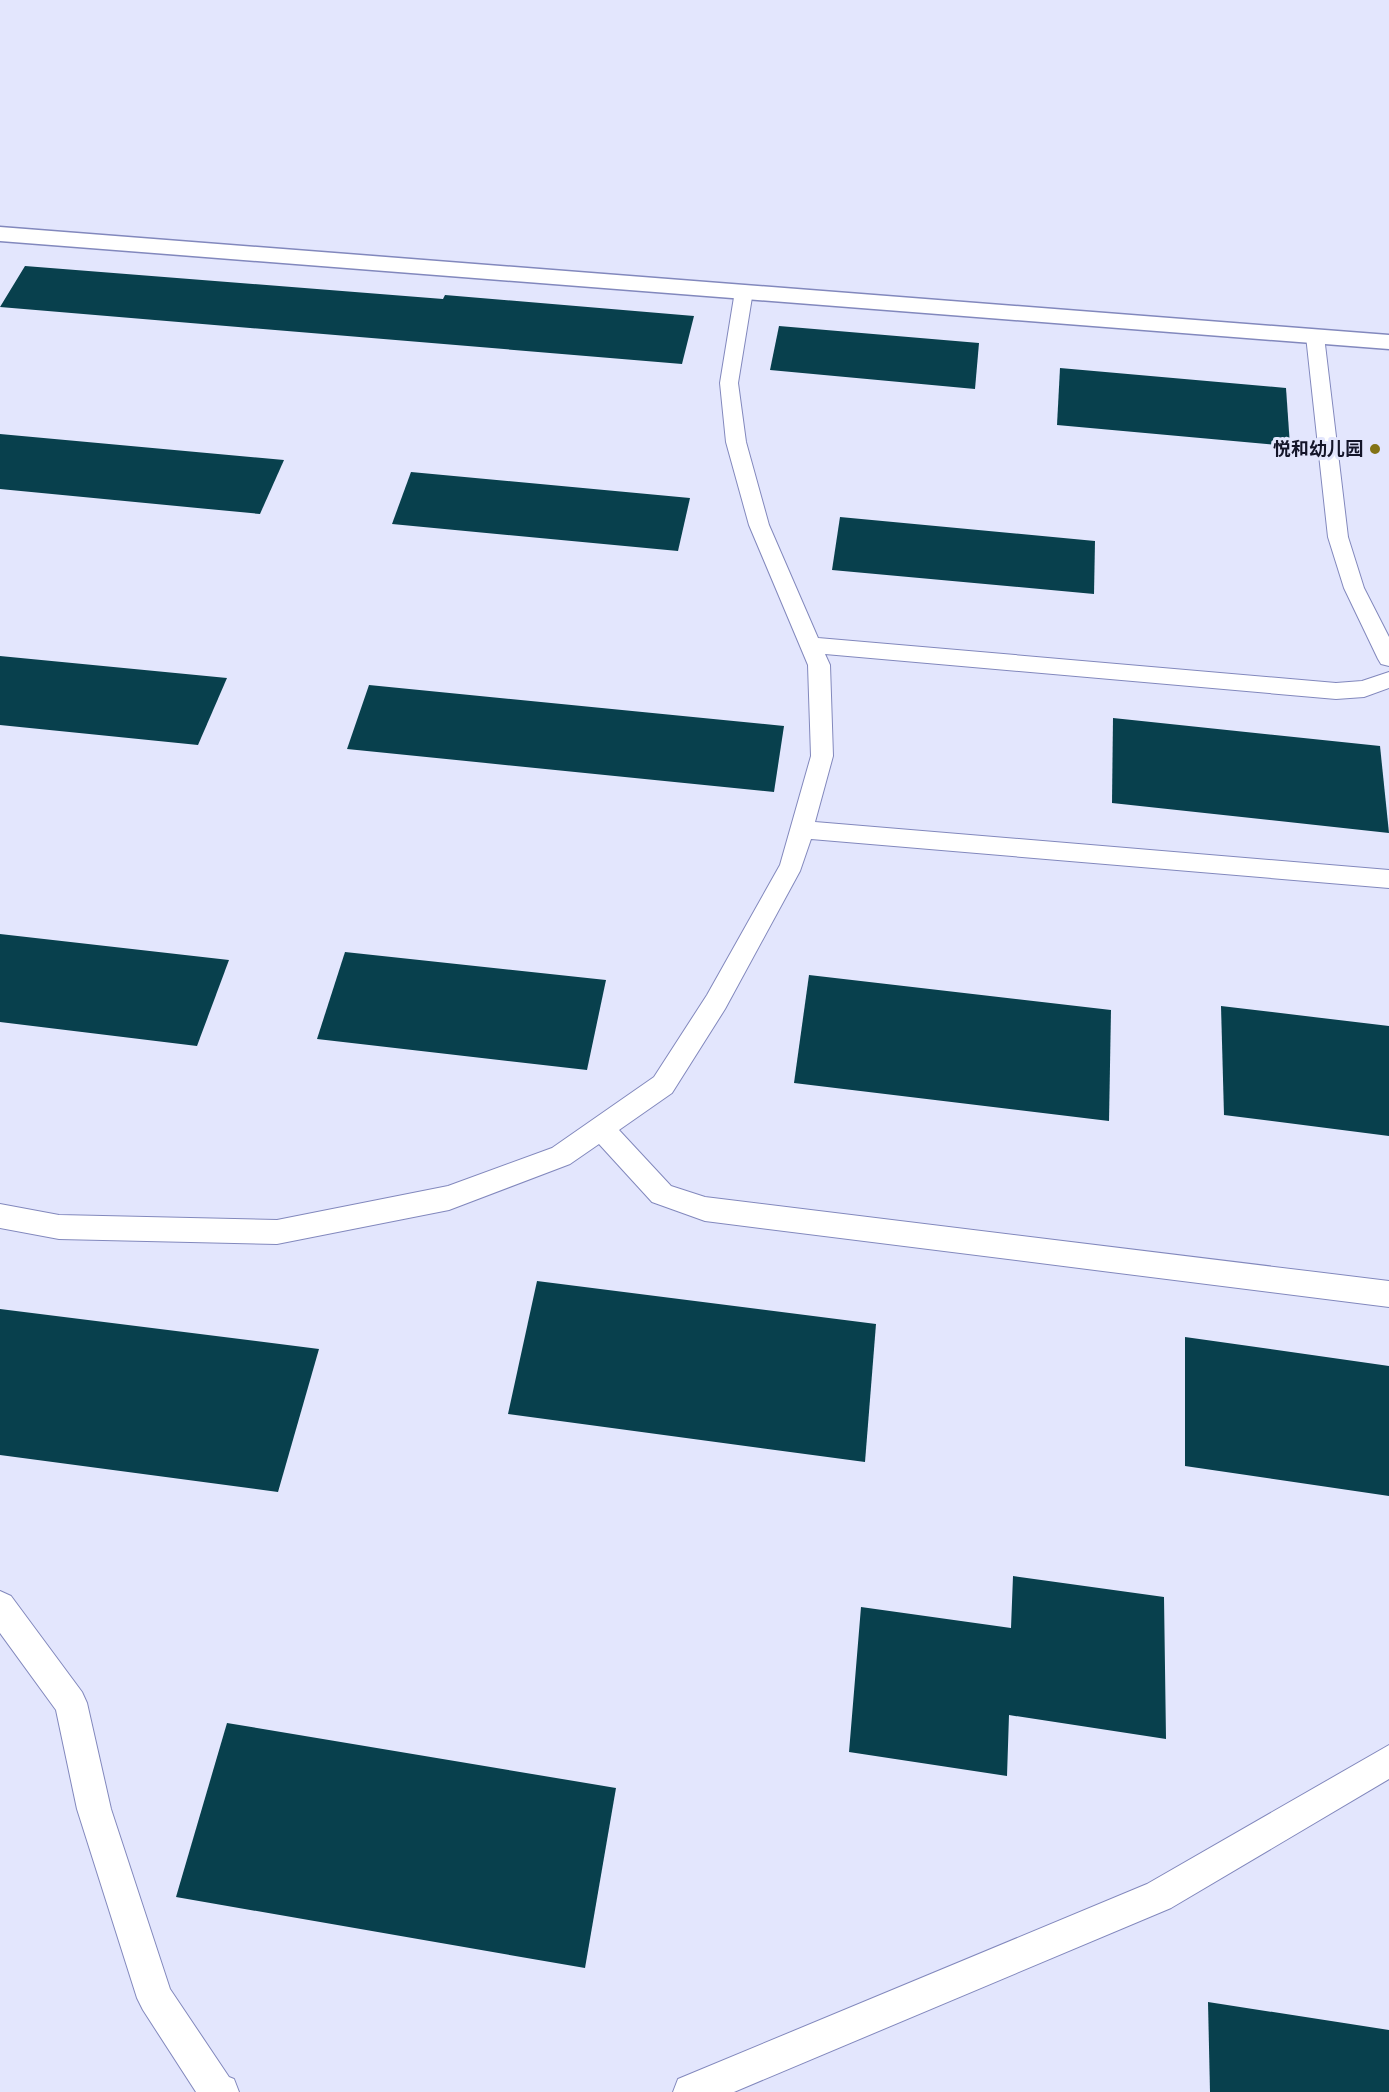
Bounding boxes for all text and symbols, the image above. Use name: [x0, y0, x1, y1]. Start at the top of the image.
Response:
place label: 悦和幼儿园: [1273, 436, 1363, 462]
marker: 悦和幼儿园: [1368, 442, 1382, 456]

